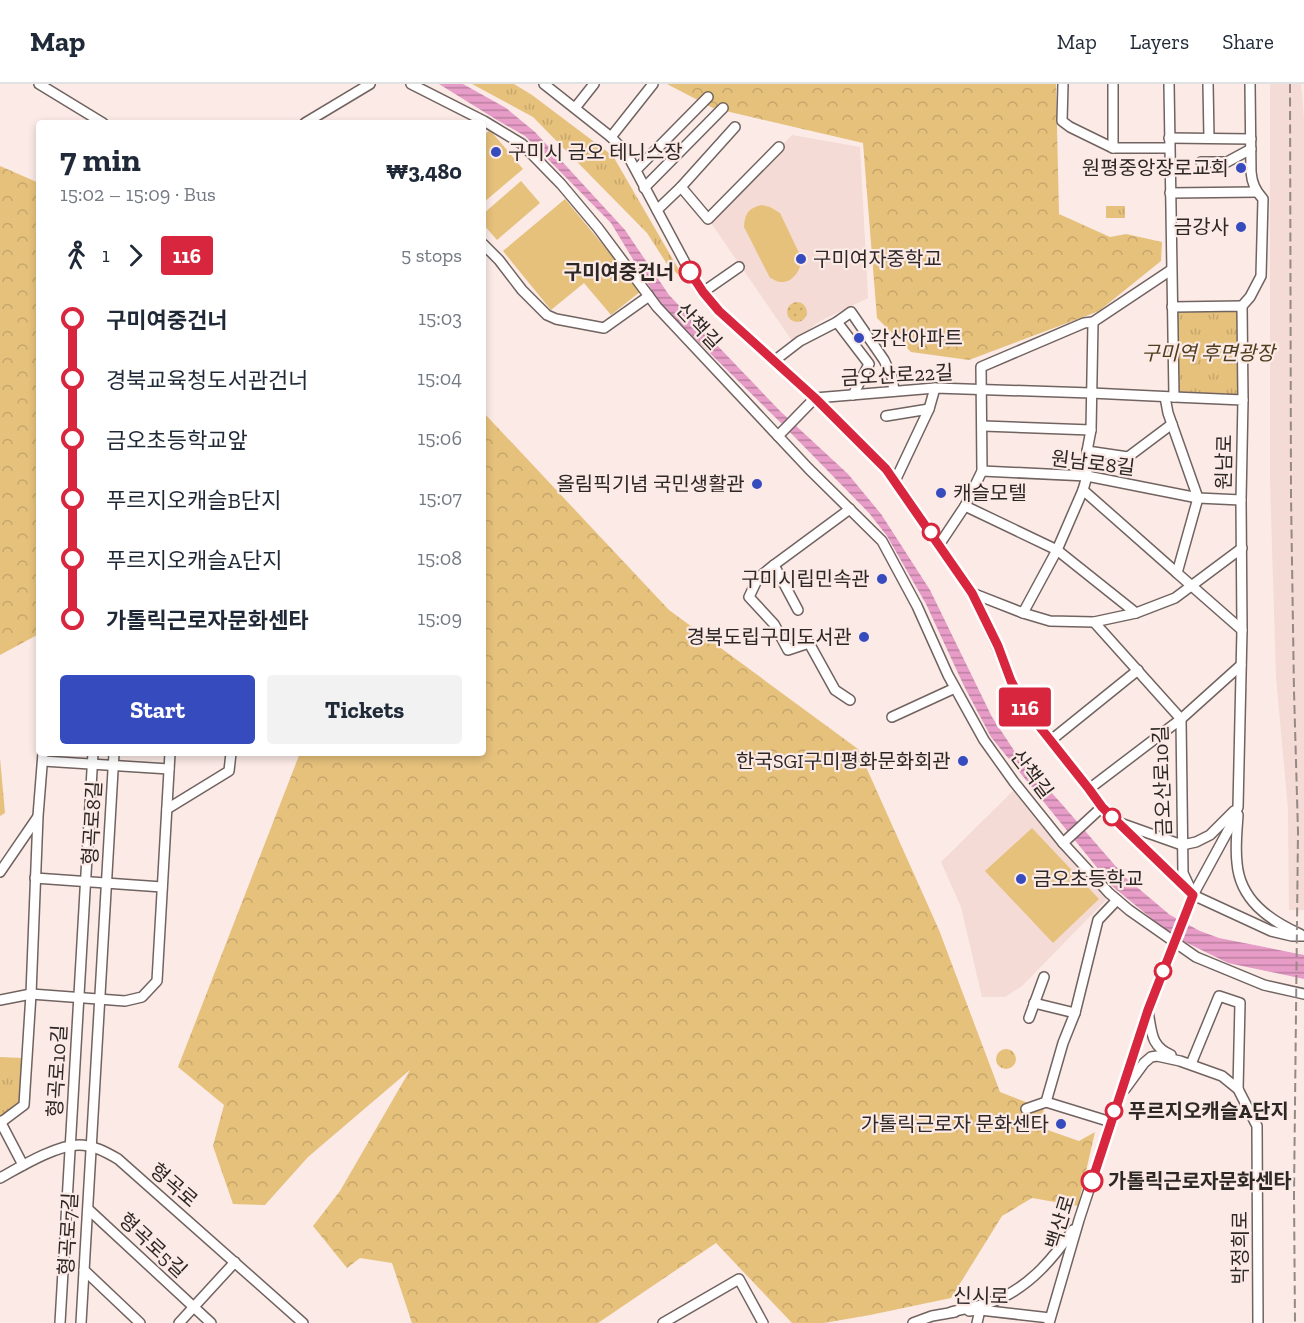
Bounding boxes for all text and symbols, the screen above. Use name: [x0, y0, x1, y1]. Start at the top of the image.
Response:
text: Map: [30, 25, 85, 58]
text: Map: [1057, 29, 1097, 54]
text: Layers: [1130, 29, 1189, 54]
text: Share: [1222, 29, 1274, 54]
text: 7 min: [60, 140, 141, 179]
place label: 구미시 금오 테니스장: [508, 140, 683, 164]
marker: 구미시 금오 테니스장: [489, 145, 503, 159]
place label: 원평중앙장로교회: [1082, 156, 1229, 180]
text: ₩3,480: [386, 158, 462, 185]
marker: 원평중앙장로교회: [1234, 161, 1248, 175]
text: 15:02 – 15:09 · Bus: [60, 182, 216, 206]
place label: 금강사: [1174, 215, 1229, 239]
marker: 금강사: [1234, 220, 1248, 234]
icon: walk: [60, 239, 93, 272]
icon: forward: [119, 239, 152, 272]
text: 1: [102, 243, 110, 267]
text: 116: [173, 243, 201, 268]
text: 5 stops: [401, 243, 462, 267]
place label: 구미여자중학교: [813, 247, 942, 271]
marker: 구미여자중학교: [794, 252, 808, 266]
place label: 구미여중건너: [564, 260, 674, 284]
marker: 구미여중건너: [679, 261, 701, 283]
street label: 산책길: [671, 298, 727, 354]
text: 15:03: [418, 306, 462, 330]
text: 구미여중건너: [106, 307, 227, 334]
place label: 각산아파트: [871, 326, 963, 350]
marker: 각산아파트: [852, 331, 866, 345]
park label: 구미역 후면광장: [1141, 341, 1277, 365]
street label: 금오산로22길: [840, 360, 954, 390]
text: 15:04: [417, 366, 462, 390]
text: 경북교육청도서관건너: [106, 367, 308, 394]
text: 15:06: [417, 426, 462, 450]
text: 금오초등학교앞: [106, 427, 248, 454]
street label: 원남로: [1212, 434, 1236, 490]
street label: 원남로8길: [1050, 446, 1136, 480]
place label: 올림픽기념 국민생활관: [556, 472, 745, 496]
marker: 올림픽기념 국민생활관: [750, 477, 764, 491]
place label: 캐슬모텔: [953, 481, 1027, 505]
text: 15:07: [419, 486, 462, 510]
marker: 캐슬모텔: [934, 486, 948, 500]
text: 푸르지오캐슬B단지: [106, 487, 281, 514]
unlabelled marker: [922, 523, 940, 541]
text: 15:08: [417, 546, 462, 570]
text: 푸르지오캐슬A단지: [106, 547, 282, 574]
place label: 구미시립민속관: [741, 567, 870, 591]
marker: 구미시립민속관: [875, 572, 889, 586]
text: 15:09: [417, 606, 462, 630]
text: 가톨릭근로자문화센타: [106, 607, 308, 634]
place label: 경북도립구미도서관: [686, 625, 852, 649]
marker: 경북도립구미도서관: [857, 630, 871, 644]
button: Start: [60, 675, 255, 744]
button: Tickets: [267, 675, 462, 744]
line badge: 116: [990, 688, 1060, 726]
text: 116: [1011, 695, 1039, 720]
street label: 금오산로10길: [1148, 725, 1176, 837]
street label: 산책길: [1006, 745, 1058, 803]
place label: 한국SGI구미평화문화회관: [736, 749, 951, 773]
marker: 한국SGI구미평화문화회관: [956, 754, 970, 768]
street label: 형곡로8길: [78, 780, 106, 866]
unlabelled marker: [1103, 808, 1121, 826]
place label: 금오초등학교: [1033, 867, 1143, 891]
marker: 금오초등학교: [1014, 872, 1028, 886]
unlabelled marker: [1154, 962, 1172, 980]
street label: 형곡로10길: [43, 1024, 71, 1118]
place label: 푸르지오캐슬A단지: [1128, 1099, 1289, 1123]
marker: 푸르지오캐슬A단지: [1105, 1102, 1123, 1120]
place label: 가톨릭근로자 문화센타: [860, 1112, 1049, 1136]
marker: 가톨릭근로자 문화센타: [1054, 1117, 1068, 1131]
street label: 형곡로: [145, 1158, 203, 1212]
place label: 가톨릭근로자문화센타: [1108, 1169, 1292, 1193]
marker: 가톨릭근로자문화센타: [1081, 1170, 1103, 1192]
street label: 형곡로7길: [54, 1192, 82, 1276]
street label: 백산로: [1040, 1192, 1080, 1252]
street label: 형곡로5길: [114, 1208, 192, 1282]
street label: 박정희로: [1228, 1211, 1252, 1285]
street label: 신시로: [953, 1284, 1009, 1308]

